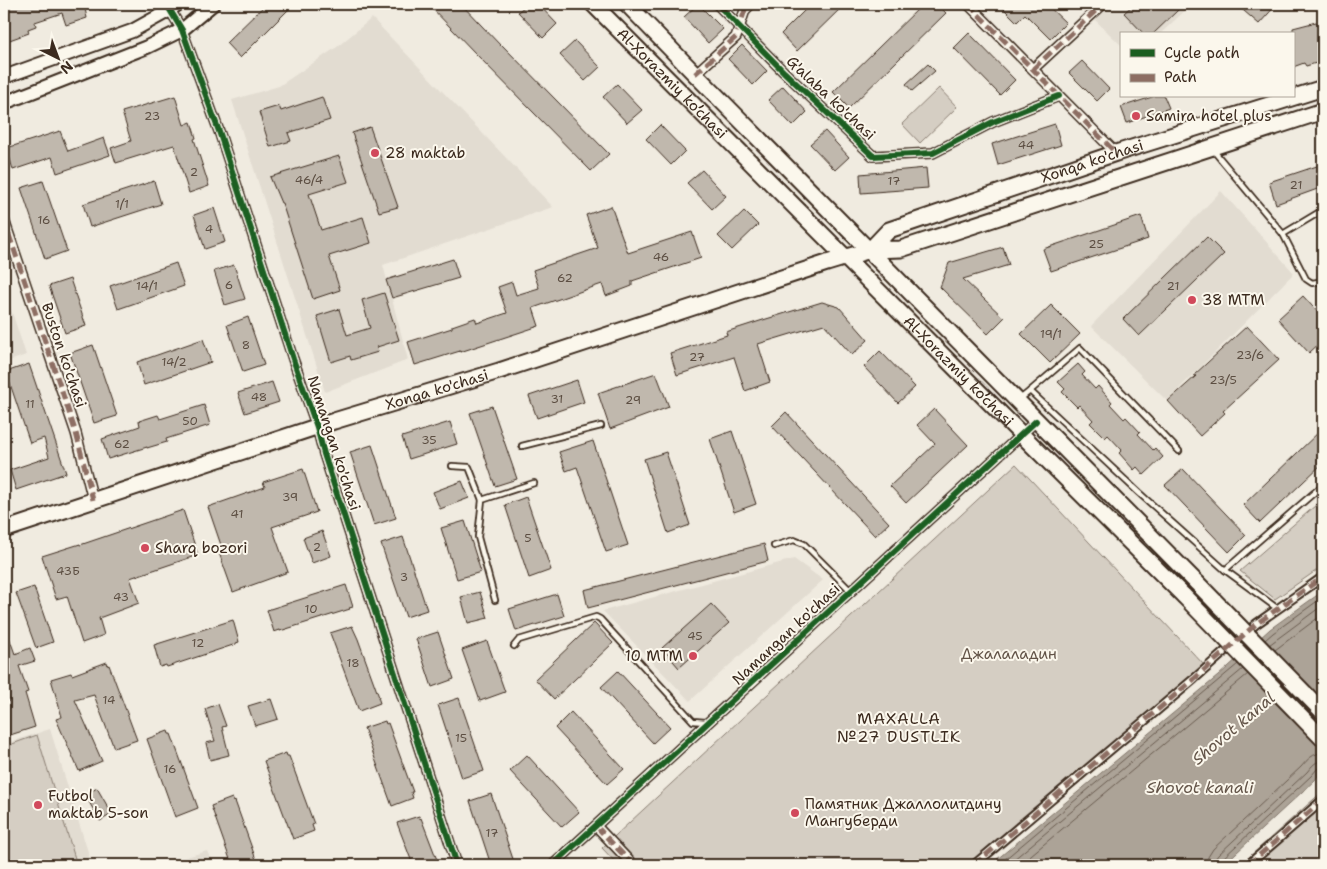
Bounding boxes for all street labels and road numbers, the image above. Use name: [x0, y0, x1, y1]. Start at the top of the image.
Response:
street label: Al-Xorazmiy ko’chasi: [612, 24, 732, 143]
street label: G'alaba ko'chasi: [782, 51, 880, 145]
street label: Xonqa ko'chasi: [1038, 135, 1146, 188]
street label: Buston ko'chasi: [37, 300, 91, 410]
street label: Al-Xorazmiy ko’chasi: [899, 311, 1018, 431]
street label: Xonqa ko'chasi: [383, 365, 491, 415]
street label: Namangan ko'chasi: [303, 373, 365, 513]
street label: Namangan ko'chasi: [728, 579, 844, 689]

